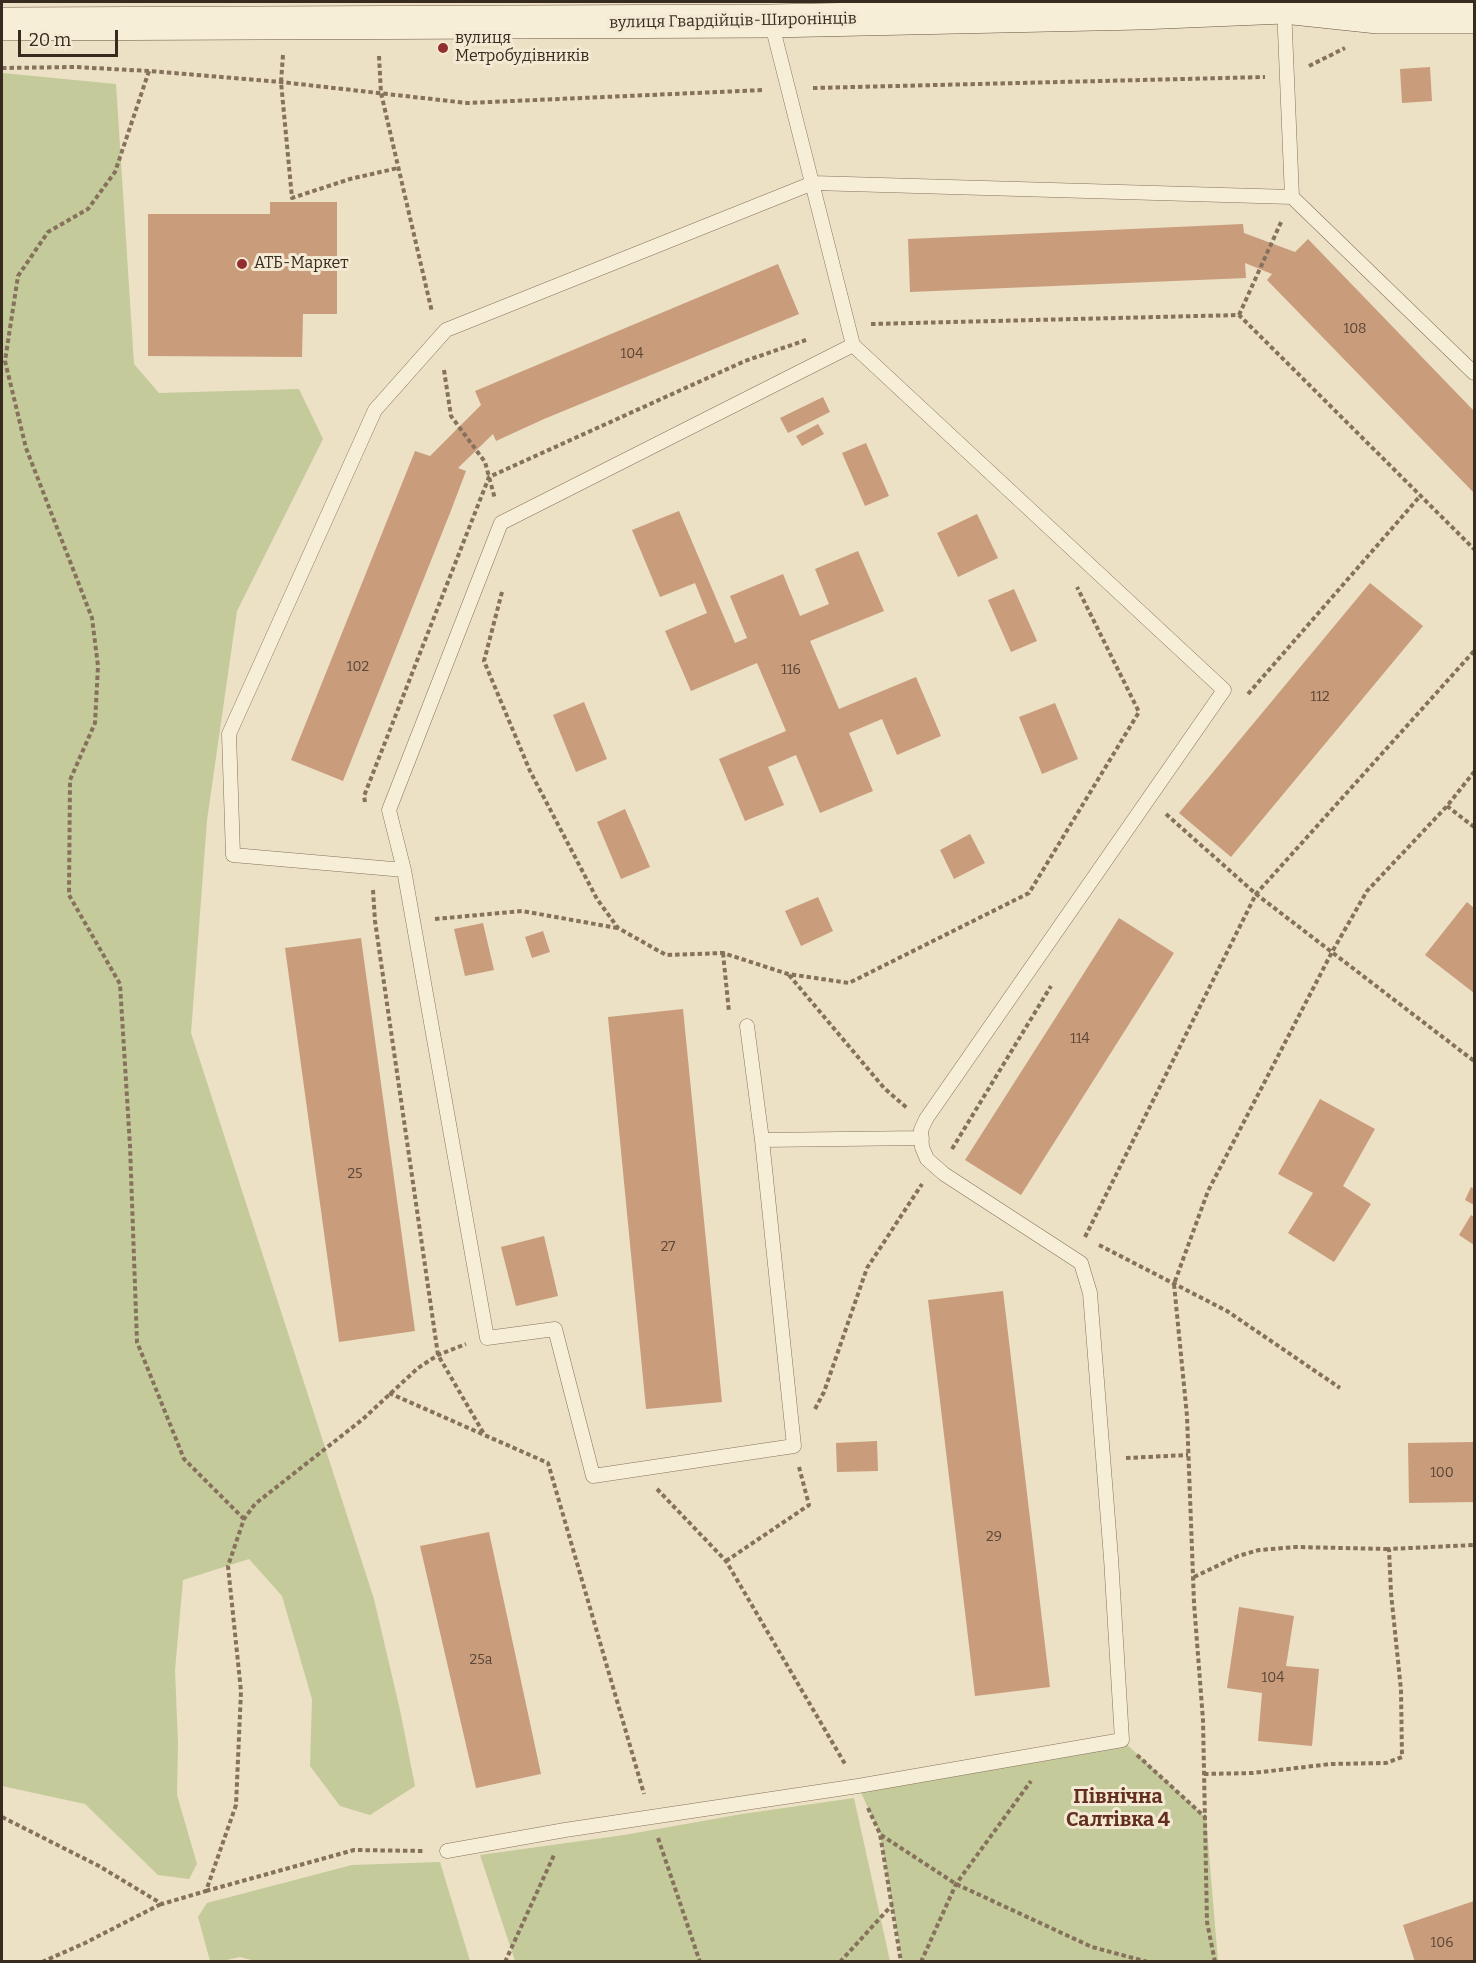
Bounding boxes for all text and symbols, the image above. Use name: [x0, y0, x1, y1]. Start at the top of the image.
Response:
street label: вулиця Гвардійців-Широнінців: [609, 9, 857, 33]
scale bar: [21, 18, 122, 56]
text: 20 m: [29, 29, 71, 51]
place label: вулиця Метробудівників: [455, 29, 589, 67]
marker: вулиця Метробудівників: [436, 41, 450, 55]
place label: АТБ-Маркет: [254, 254, 348, 274]
marker: АТБ-Маркет: [235, 257, 249, 271]
house number: 108: [1343, 321, 1367, 337]
house number: 104: [621, 346, 643, 362]
house number: 102: [347, 659, 369, 675]
house number: 116: [781, 662, 801, 678]
house number: 112: [1311, 689, 1329, 705]
house number: 114: [1070, 1031, 1090, 1047]
house number: 25: [347, 1166, 363, 1182]
house number: 27: [661, 1239, 675, 1255]
house number: 100: [1430, 1465, 1454, 1481]
house number: 29: [986, 1529, 1002, 1545]
house number: 25а: [470, 1652, 492, 1668]
house number: 104: [1262, 1670, 1284, 1686]
district label: Північна Салтівка 4: [1066, 1785, 1170, 1832]
house number: 106: [1431, 1935, 1453, 1951]

